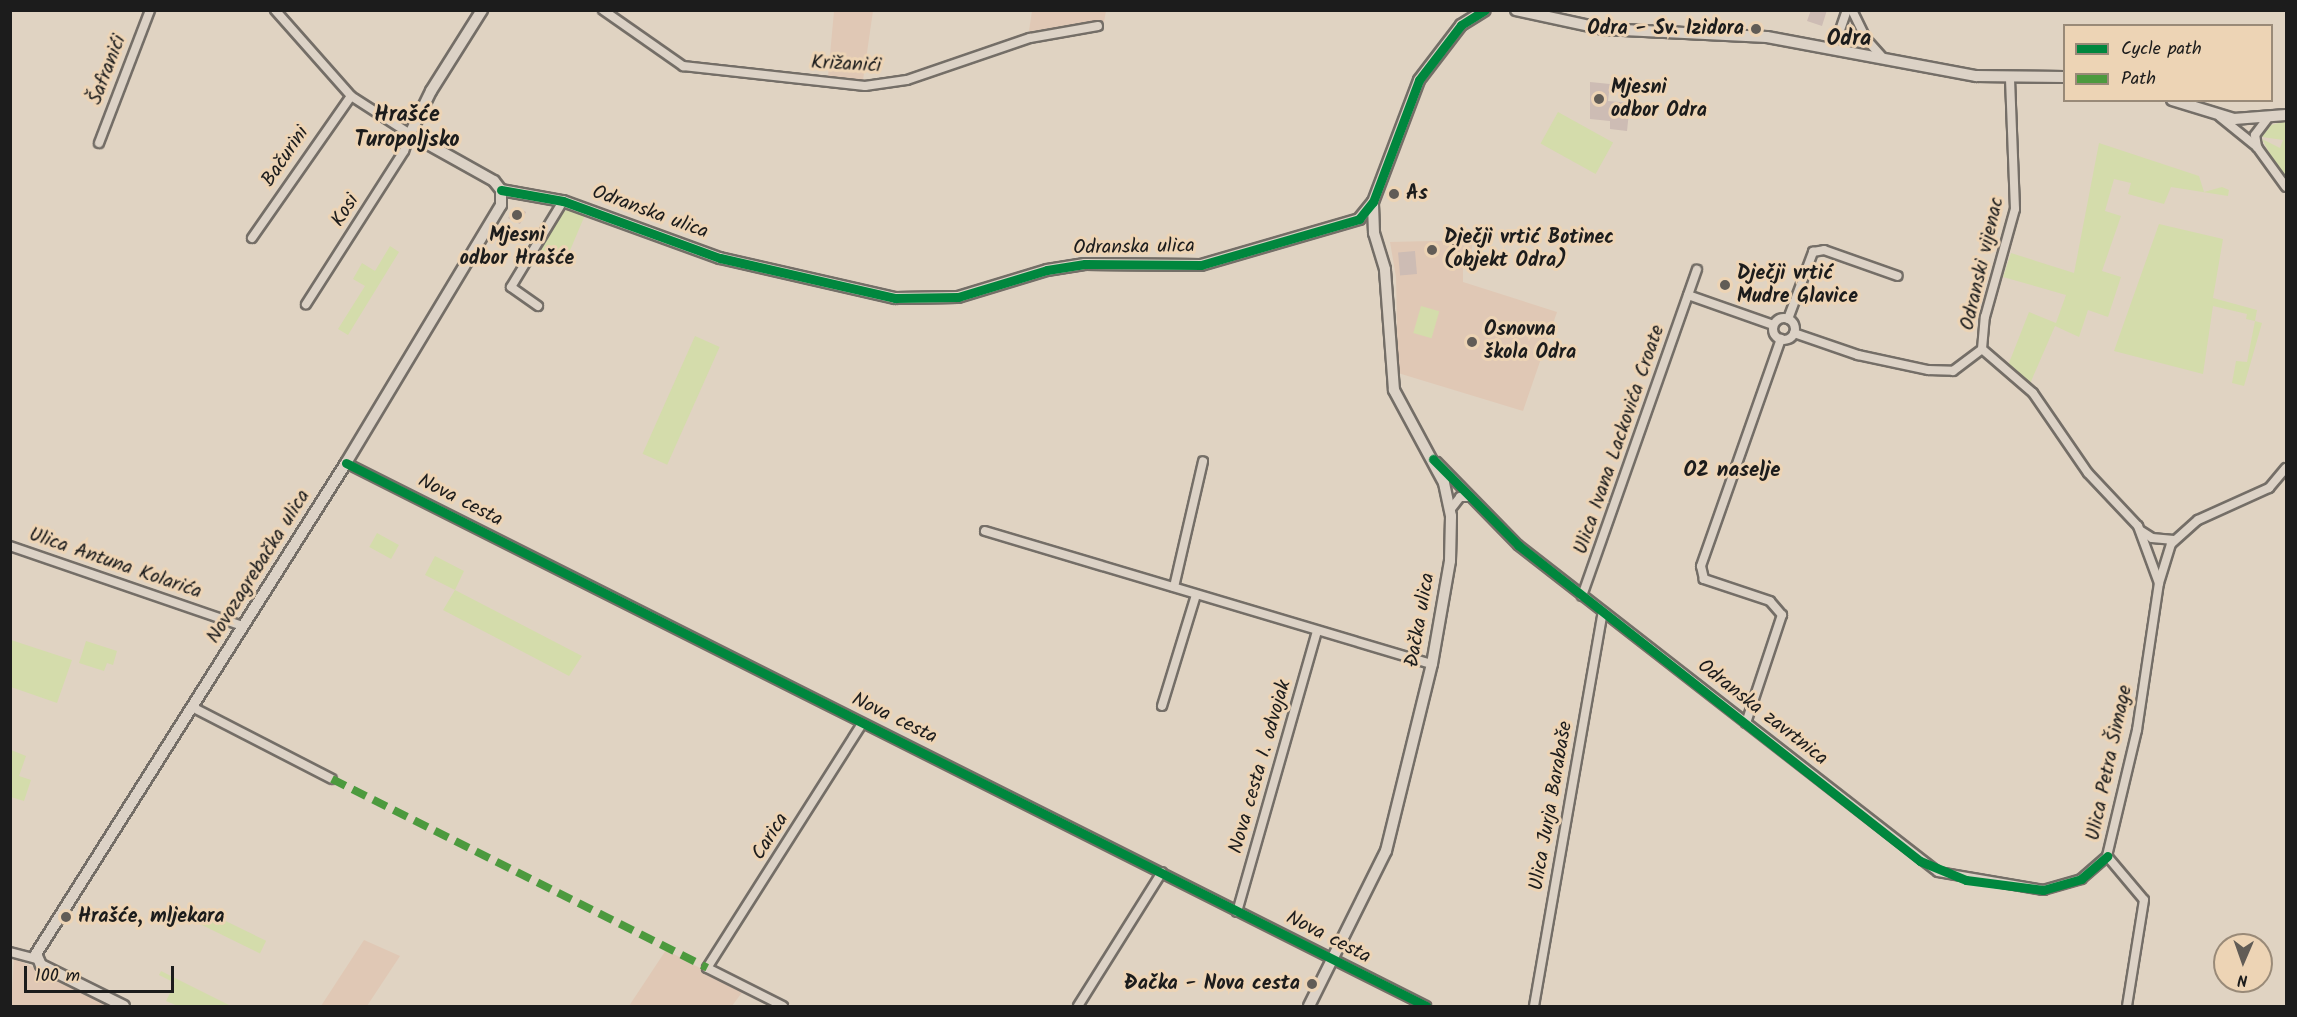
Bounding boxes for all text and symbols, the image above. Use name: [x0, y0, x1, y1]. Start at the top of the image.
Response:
place label: Odra - Sv. Izidora: [1587, 17, 1744, 41]
marker: Odra - Sv. Izidora: [1749, 22, 1763, 36]
legend: [2063, 24, 2273, 102]
district label: Odra: [1827, 27, 1871, 53]
street label: Šafranići: [84, 32, 132, 108]
text: Cycle path: [2121, 35, 2202, 64]
street label: Križanići: [810, 51, 882, 79]
text: Path: [2121, 65, 2156, 94]
place label: Mjesni odbor Odra: [1611, 76, 1707, 123]
marker: Mjesni odbor Odra: [1592, 92, 1606, 106]
district label: Hrašće Turopoljsko: [354, 102, 460, 154]
street label: Bačurini: [257, 122, 315, 192]
street label: Odranska ulica: [589, 181, 711, 245]
place label: As: [1406, 182, 1428, 206]
marker: As: [1387, 187, 1401, 201]
street label: Kosi: [327, 190, 365, 232]
street label: Odranski vijenac: [1956, 195, 2010, 333]
marker: Mjesni odbor Hrašće: [510, 208, 524, 222]
place label: Mjesni odbor Hrašće: [460, 225, 574, 272]
place label: Dječji vrtić Botinec (objekt Odra): [1444, 226, 1614, 273]
street label: Odranska ulica: [1073, 235, 1195, 261]
marker: Dječji vrtić Botinec (objekt Odra): [1425, 243, 1439, 257]
place label: Dječji vrtić Mudre Glavice: [1737, 262, 1858, 309]
marker: Dječji vrtić Mudre Glavice: [1718, 278, 1732, 292]
place label: Osnovna škola Odra: [1484, 318, 1576, 365]
street label: Ulica Ivana Lackovića Croate: [1569, 322, 1671, 558]
marker: Osnovna škola Odra: [1465, 335, 1479, 349]
district label: O2 naselje: [1683, 458, 1781, 484]
street label: Nova cesta: [414, 469, 506, 533]
street label: Novozagrebačka ulica: [202, 486, 316, 648]
street label: Ulica Antuna Kolarića: [26, 523, 204, 605]
street label: Đačka ulica: [1401, 571, 1441, 669]
street label: Odranska zavrtnica: [1692, 655, 1832, 771]
street label: Nova cesta I. odvojak: [1225, 677, 1297, 857]
street label: Ulica Petra Šimage: [2082, 683, 2138, 843]
street label: Nova cesta: [847, 688, 941, 750]
street label: Ulica Jurja Barabaše: [1525, 719, 1579, 893]
street label: Carica: [747, 809, 795, 865]
place label: Hrašće, mljekara: [78, 905, 225, 929]
street label: Nova cesta: [1282, 906, 1374, 970]
marker: Hrašće, mljekara: [59, 910, 73, 924]
north arrow: [2213, 933, 2273, 993]
scale bar: [27, 954, 177, 992]
text: 100 m: [35, 962, 80, 991]
text: N: [2237, 967, 2248, 992]
place label: Đačka - Nova cesta: [1124, 972, 1300, 996]
marker: Đačka - Nova cesta: [1305, 977, 1319, 991]

